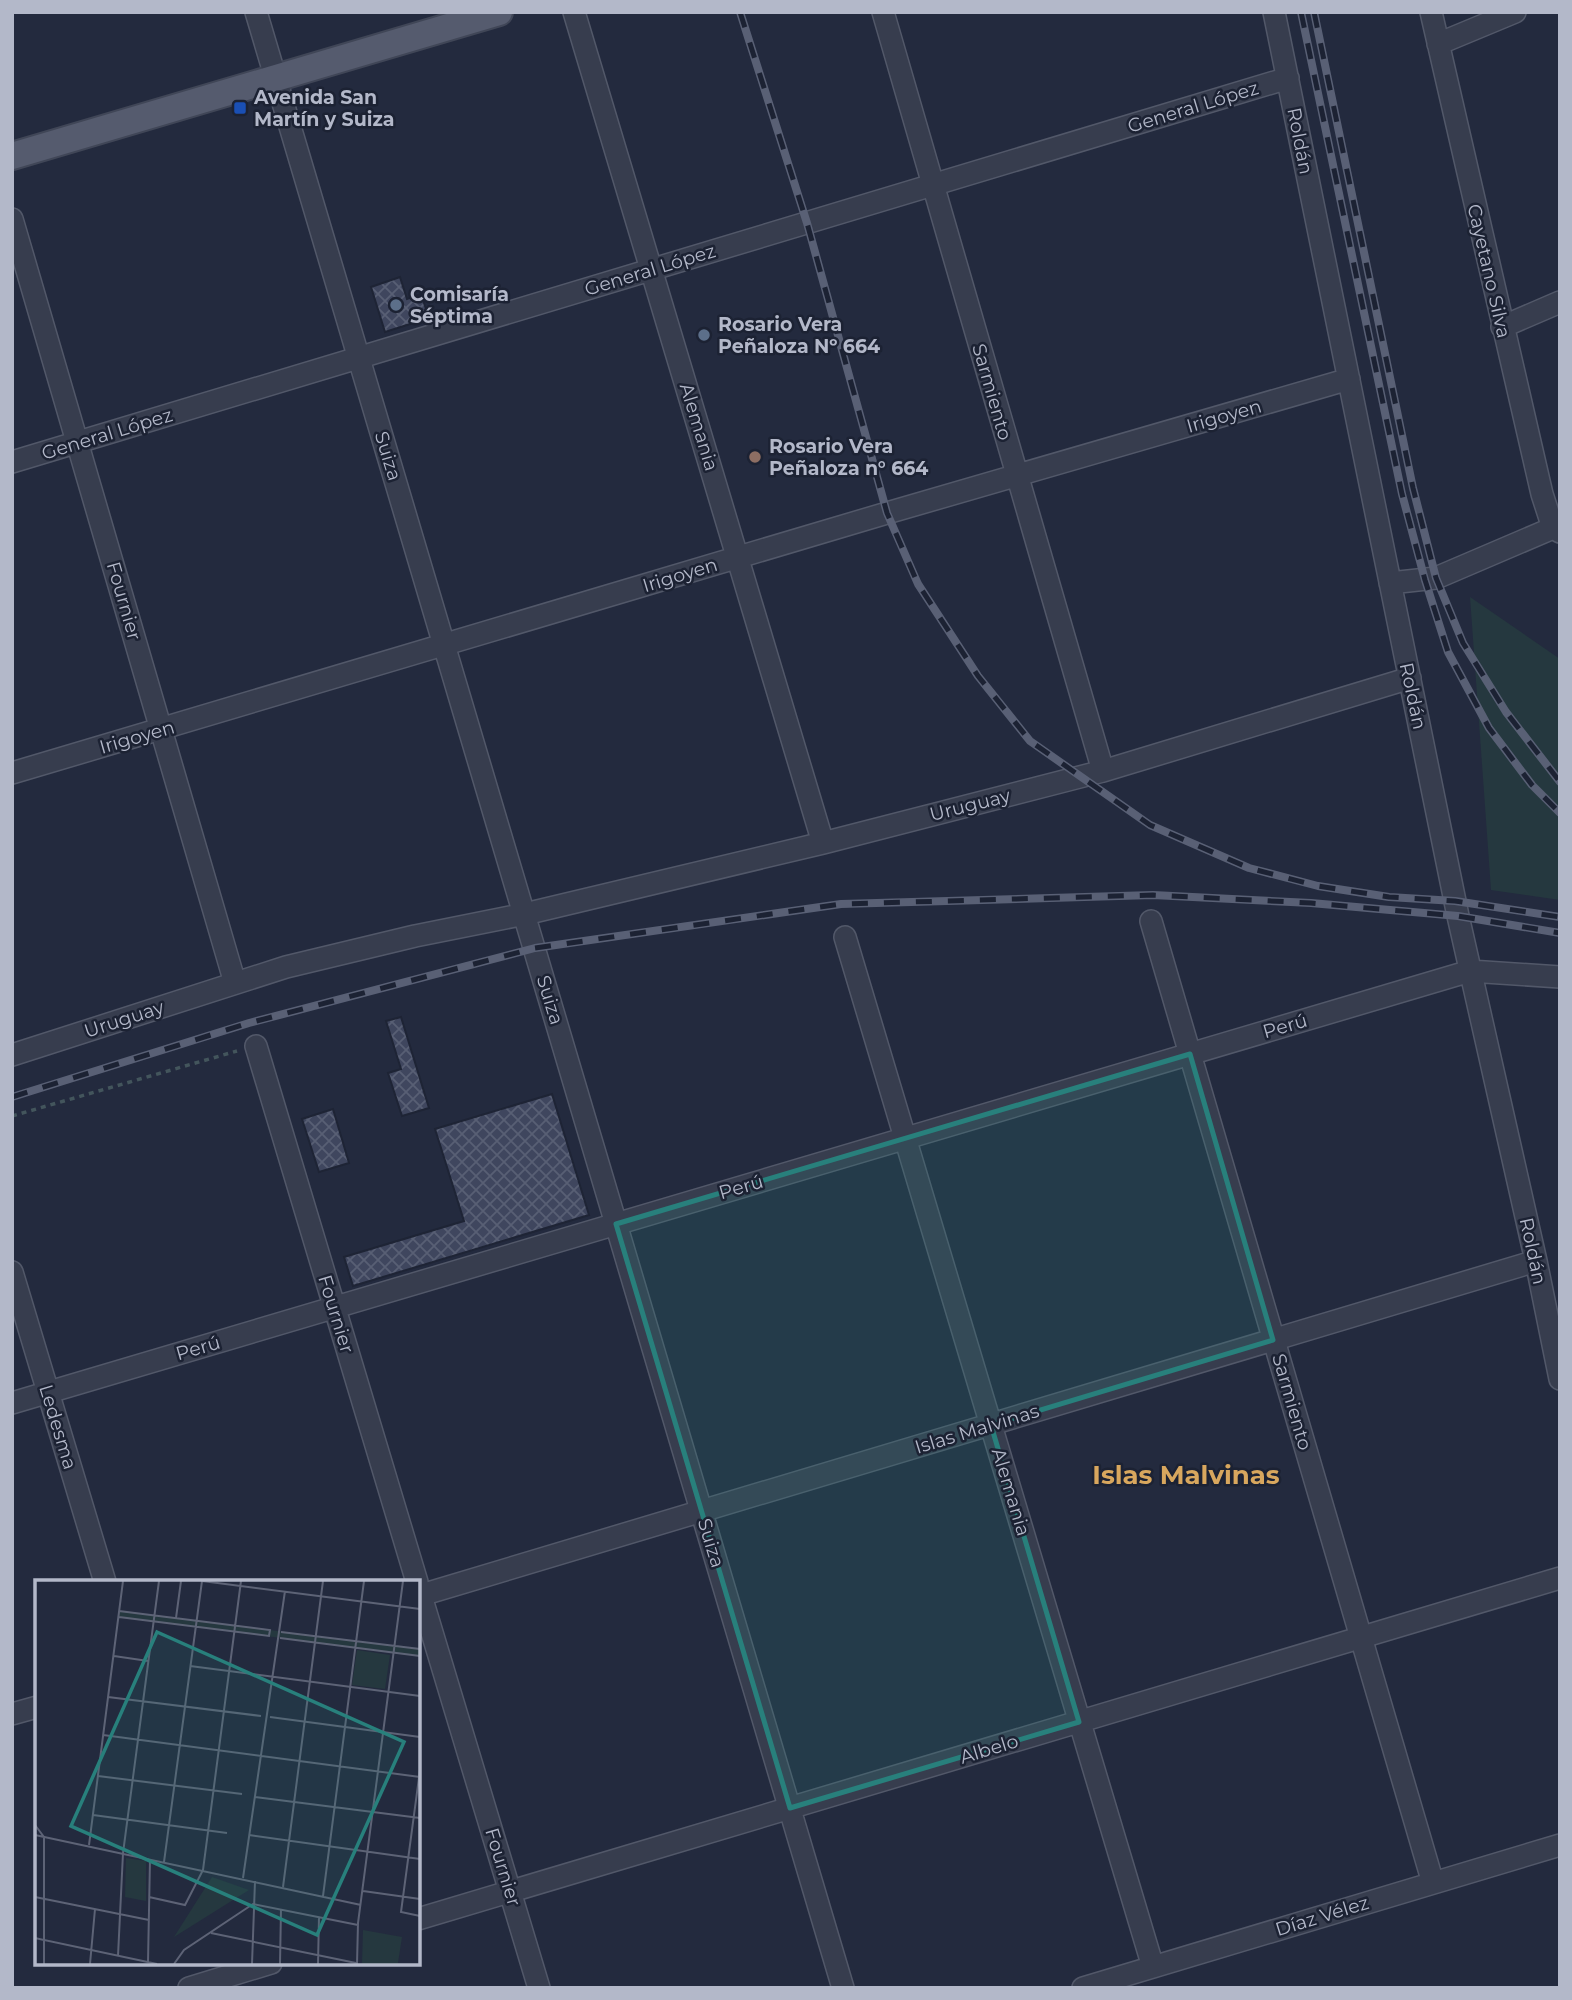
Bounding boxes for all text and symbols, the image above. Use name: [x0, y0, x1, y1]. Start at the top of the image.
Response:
street label: General López: [1125, 76, 1261, 138]
place label: Avenida San Martín y Suiza: [253, 86, 395, 131]
marker: Avenida San Martín y Suiza: [232, 100, 248, 116]
street label: Roldán: [1282, 106, 1318, 176]
street label: Cayetano Silva: [1462, 202, 1516, 340]
street label: General López: [582, 239, 718, 301]
place label: Comisaría Séptima: [410, 283, 509, 328]
marker: Comisaría Séptima: [388, 297, 404, 313]
place label: Rosario Vera Peñaloza Nº 664: [718, 313, 880, 358]
marker: Rosario Vera Peñaloza Nº 664: [696, 327, 712, 343]
street label: Sarmiento: [967, 341, 1017, 443]
street label: Alemania: [675, 380, 723, 474]
street label: Irigoyen: [1184, 394, 1264, 438]
street label: General López: [39, 403, 175, 465]
street label: Suiza: [370, 428, 406, 484]
place label: Rosario Vera Peñaloza n° 664: [769, 435, 928, 480]
marker: Rosario Vera Peñaloza n° 664: [747, 449, 763, 465]
street label: Irigoyen: [640, 553, 720, 597]
street label: Fournier: [102, 559, 146, 643]
street label: Roldán: [1395, 660, 1431, 732]
street label: Irigoyen: [97, 715, 177, 759]
street label: Uruguay: [927, 784, 1013, 826]
street label: Suiza: [532, 972, 568, 1028]
street label: Uruguay: [81, 995, 167, 1043]
street label: Perú: [1260, 1009, 1310, 1043]
street label: Perú: [716, 1170, 766, 1204]
street label: Roldán: [1515, 1215, 1551, 1287]
street label: Fournier: [313, 1272, 359, 1356]
street label: Perú: [173, 1331, 223, 1365]
street label: Sarmiento: [1267, 1351, 1317, 1453]
street label: Ledesma: [34, 1382, 82, 1472]
street label: Islas Malvinas: [912, 1399, 1042, 1459]
street label: Alemania: [987, 1445, 1035, 1539]
district label: Islas Malvinas: [1092, 1459, 1280, 1491]
street label: Suiza: [693, 1515, 729, 1571]
inset map: [35, 1580, 420, 1965]
street label: Albelo: [957, 1729, 1021, 1769]
street label: Fournier: [480, 1825, 526, 1909]
street label: Díaz Vélez: [1272, 1891, 1372, 1941]

